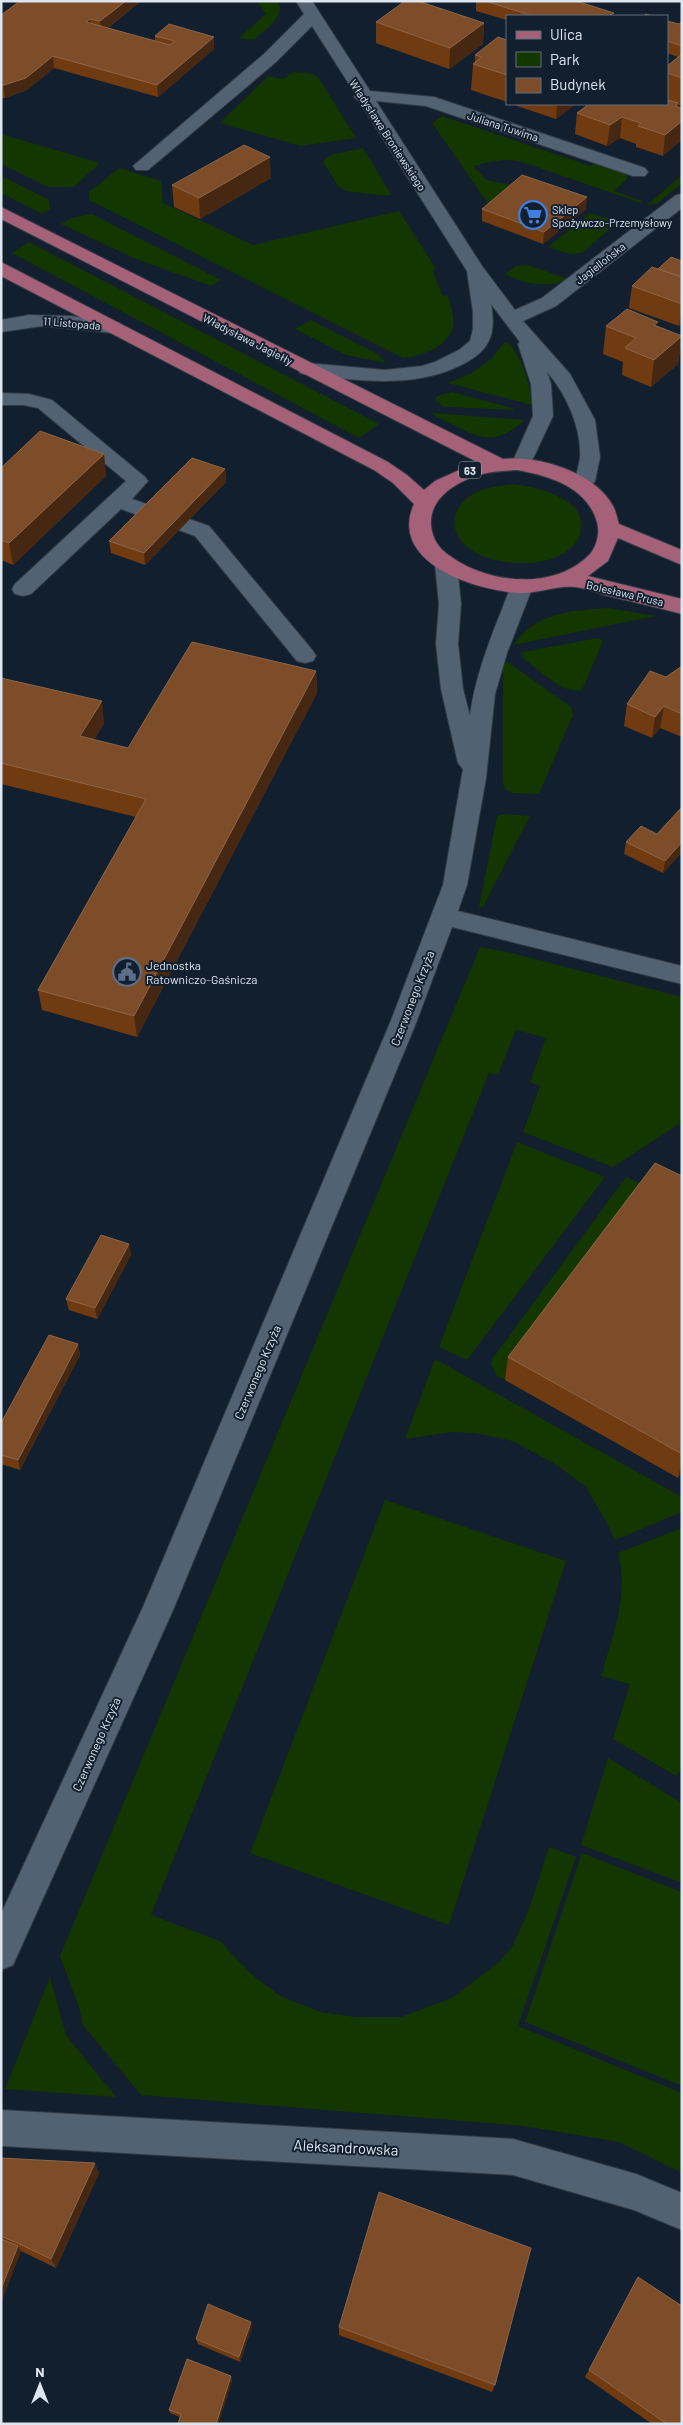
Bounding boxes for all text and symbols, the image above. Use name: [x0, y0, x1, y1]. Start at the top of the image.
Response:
legend: [506, 15, 668, 105]
text: Ulica: [550, 25, 582, 43]
text: Park: [550, 50, 580, 68]
text: Budynek: [550, 75, 606, 93]
street label: Władysława Broniewskiego: [347, 77, 429, 193]
street label: Juliana Tuwima: [466, 108, 540, 144]
supermarket icon: Sklep Spożywczo-Przemysłowy: [518, 200, 548, 230]
place label: Sklep Spożywczo-Przemysłowy: [552, 203, 672, 229]
street label: Jagiellońska: [572, 239, 628, 287]
street label: Władysława Jagiełły: [201, 311, 295, 367]
street label: 11 Listopada: [43, 314, 101, 332]
road number: 63: [459, 462, 481, 478]
street label: Bolesława Prusa: [585, 578, 665, 608]
street label: Czerwonego Krzyża: [387, 948, 437, 1048]
public building icon: Jednostka Ratowniczo-Gaśnicza: [112, 957, 142, 987]
place label: Jednostka Ratowniczo-Gaśnicza: [146, 958, 257, 986]
street label: Czerwonego Krzyża: [231, 1323, 283, 1421]
street label: Czerwonego Krzyża: [69, 1695, 123, 1793]
street label: Aleksandrowska: [293, 2135, 399, 2159]
north arrow: [15, 2360, 65, 2410]
text: N: [35, 2363, 45, 2380]

